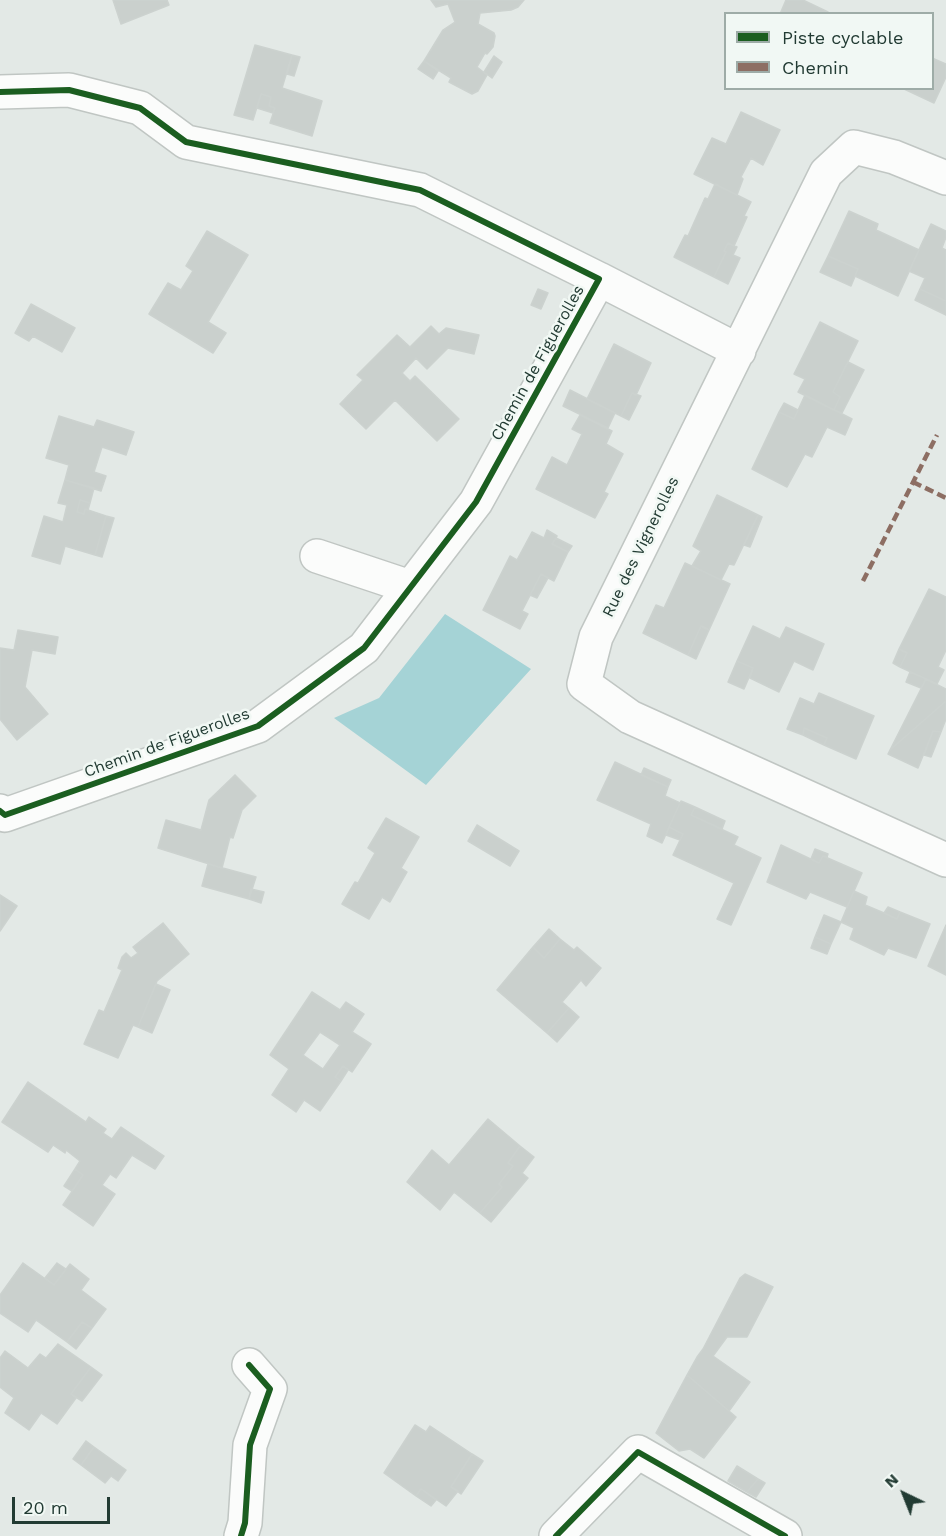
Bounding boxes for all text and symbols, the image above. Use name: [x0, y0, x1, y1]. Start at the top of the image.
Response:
legend: [724, 12, 934, 90]
text: Piste cyclable: [782, 27, 903, 48]
text: Chemin: [782, 57, 849, 78]
street label: Chemin de Figuerolles: [487, 282, 589, 444]
street label: Rue des Vignerolles: [599, 474, 683, 620]
street label: Chemin de Figuerolles: [82, 704, 252, 782]
north arrow: [874, 1464, 934, 1524]
text: N: [881, 1469, 902, 1491]
scale bar: [15, 1485, 112, 1523]
text: 20 m: [23, 1497, 68, 1518]

